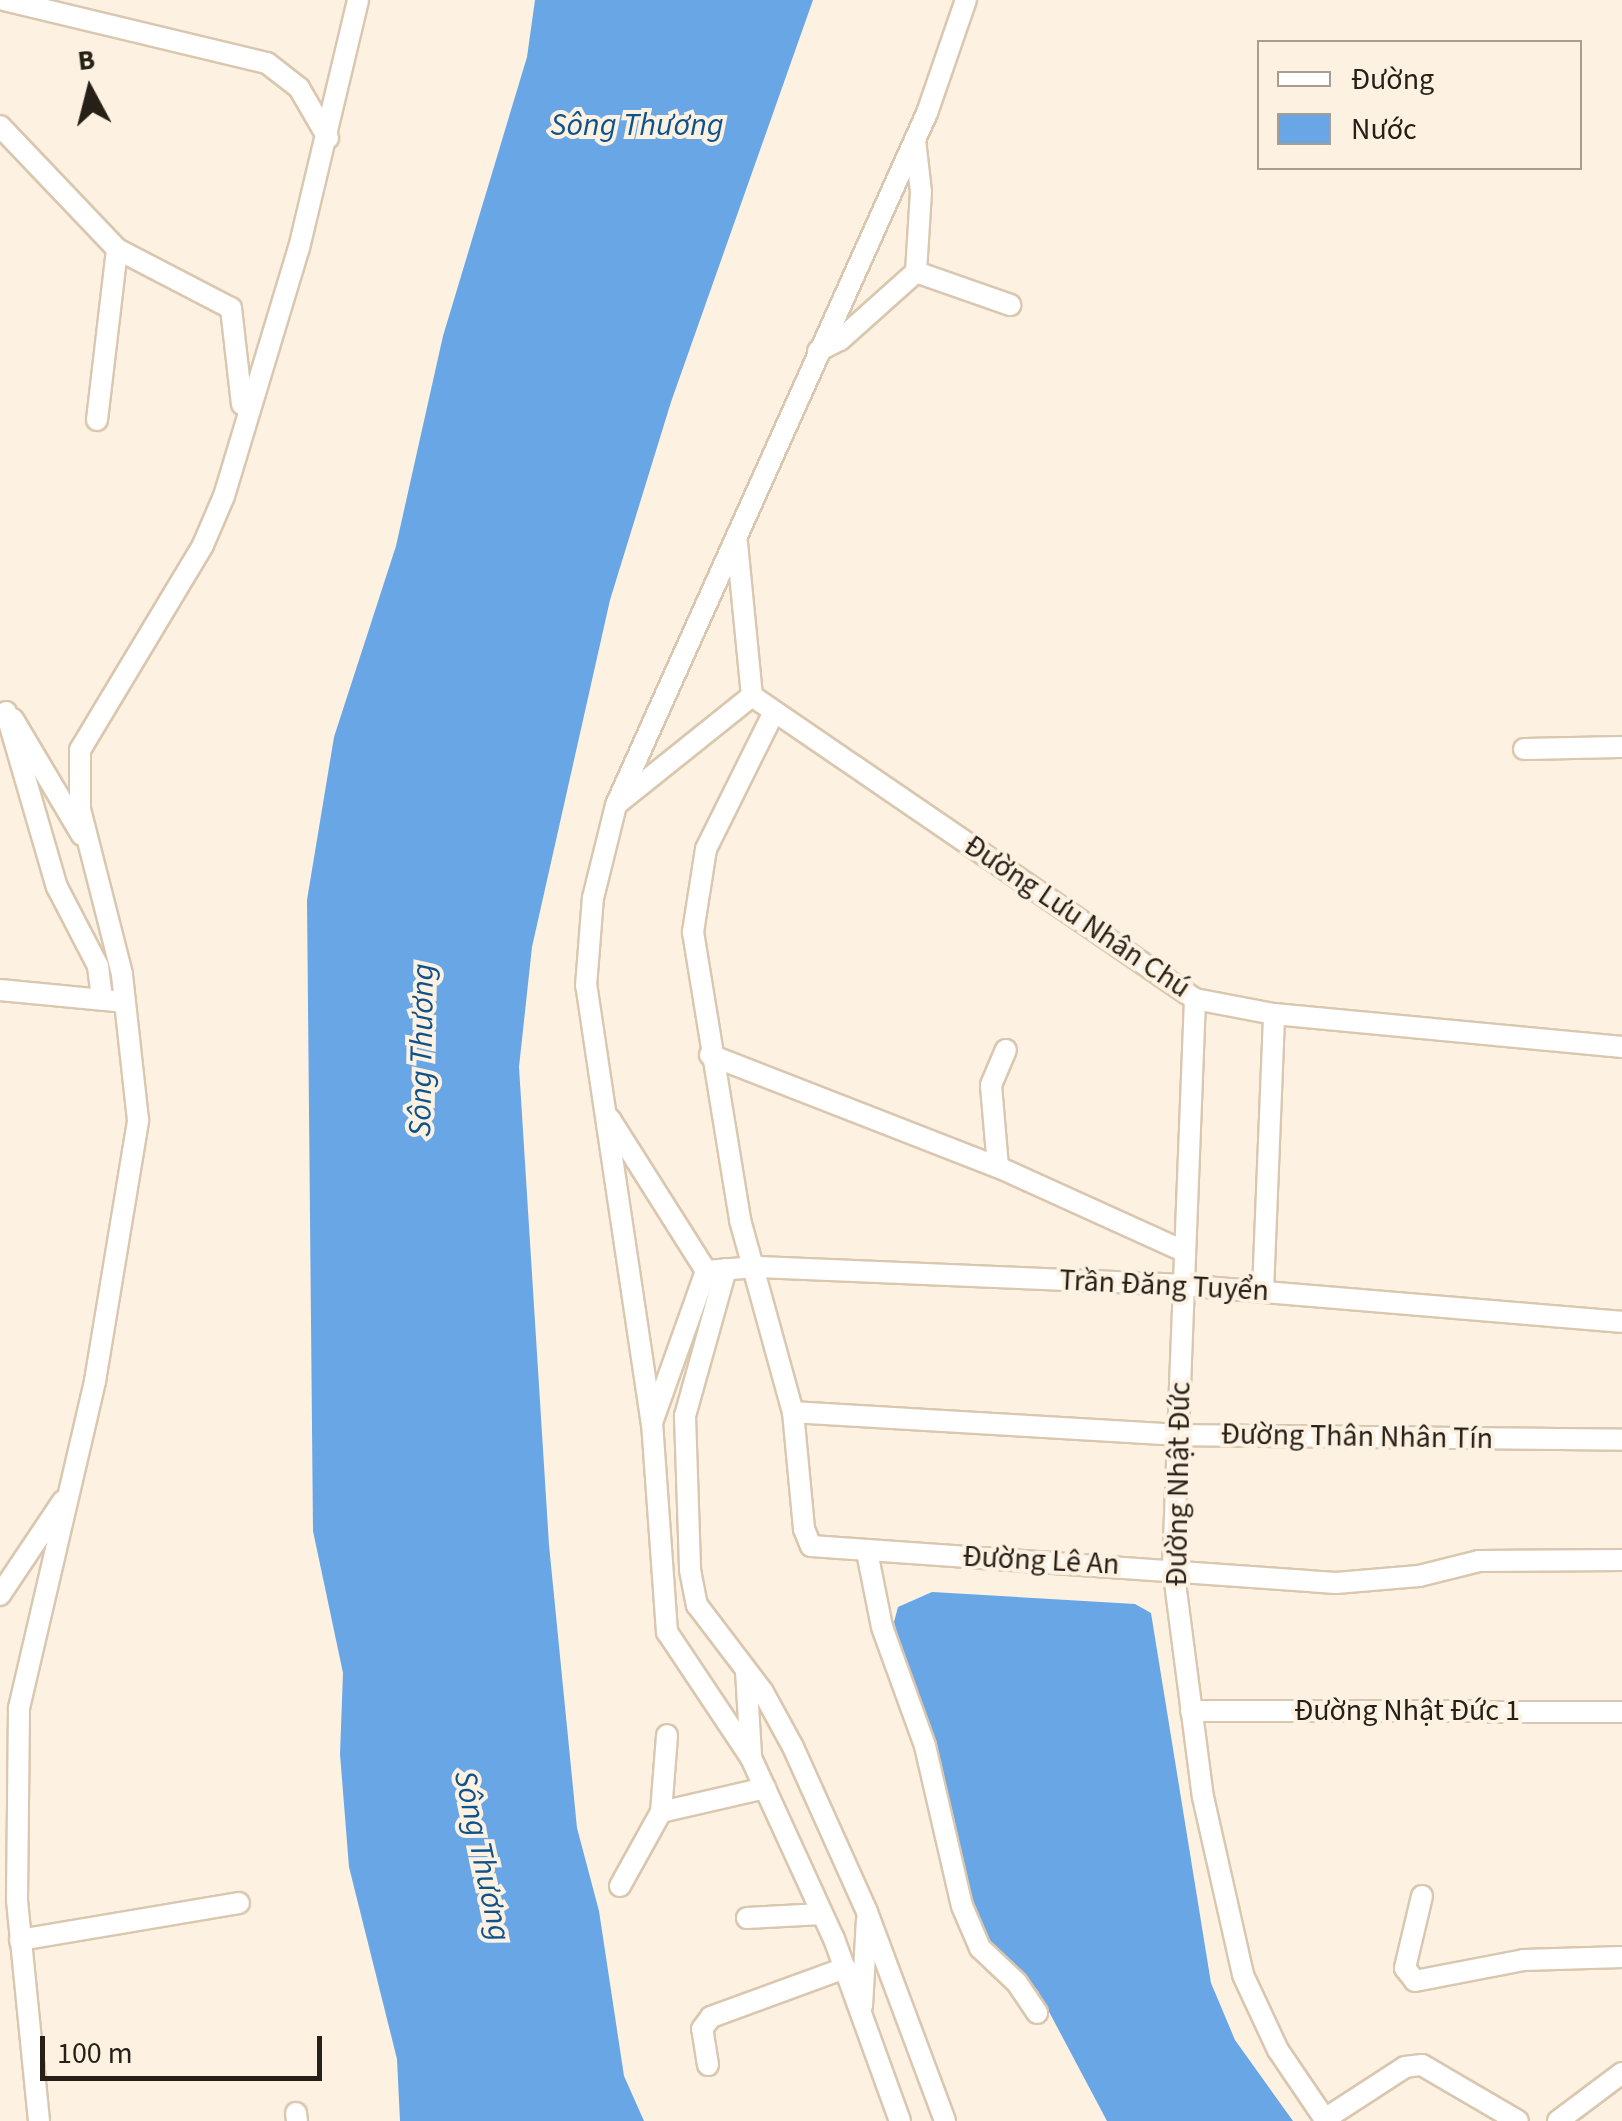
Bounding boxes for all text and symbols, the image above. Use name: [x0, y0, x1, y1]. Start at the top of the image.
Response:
text: B: [75, 39, 97, 81]
north arrow: [40, 40, 140, 140]
legend: [1257, 40, 1582, 170]
text: Đường: [1351, 58, 1434, 101]
water label: Sông Thương: [550, 106, 724, 144]
text: Nước: [1351, 108, 1417, 151]
street label: Đường Lưu Nhân Chú: [957, 828, 1197, 1006]
water label: Sông Thương: [401, 963, 443, 1137]
street label: Trần Đăng Tuyển: [1058, 1263, 1270, 1309]
street label: Đường Nhật Đức: [1159, 1381, 1199, 1587]
street label: Đường Thân Nhân Tín: [1221, 1417, 1493, 1457]
street label: Đường Lê An: [962, 1539, 1120, 1583]
street label: Đường Nhật Đức 1: [1294, 1693, 1520, 1729]
water label: Sông Thương: [445, 1767, 519, 1945]
scale bar: [45, 2016, 328, 2078]
text: 100 m: [57, 2032, 133, 2075]

